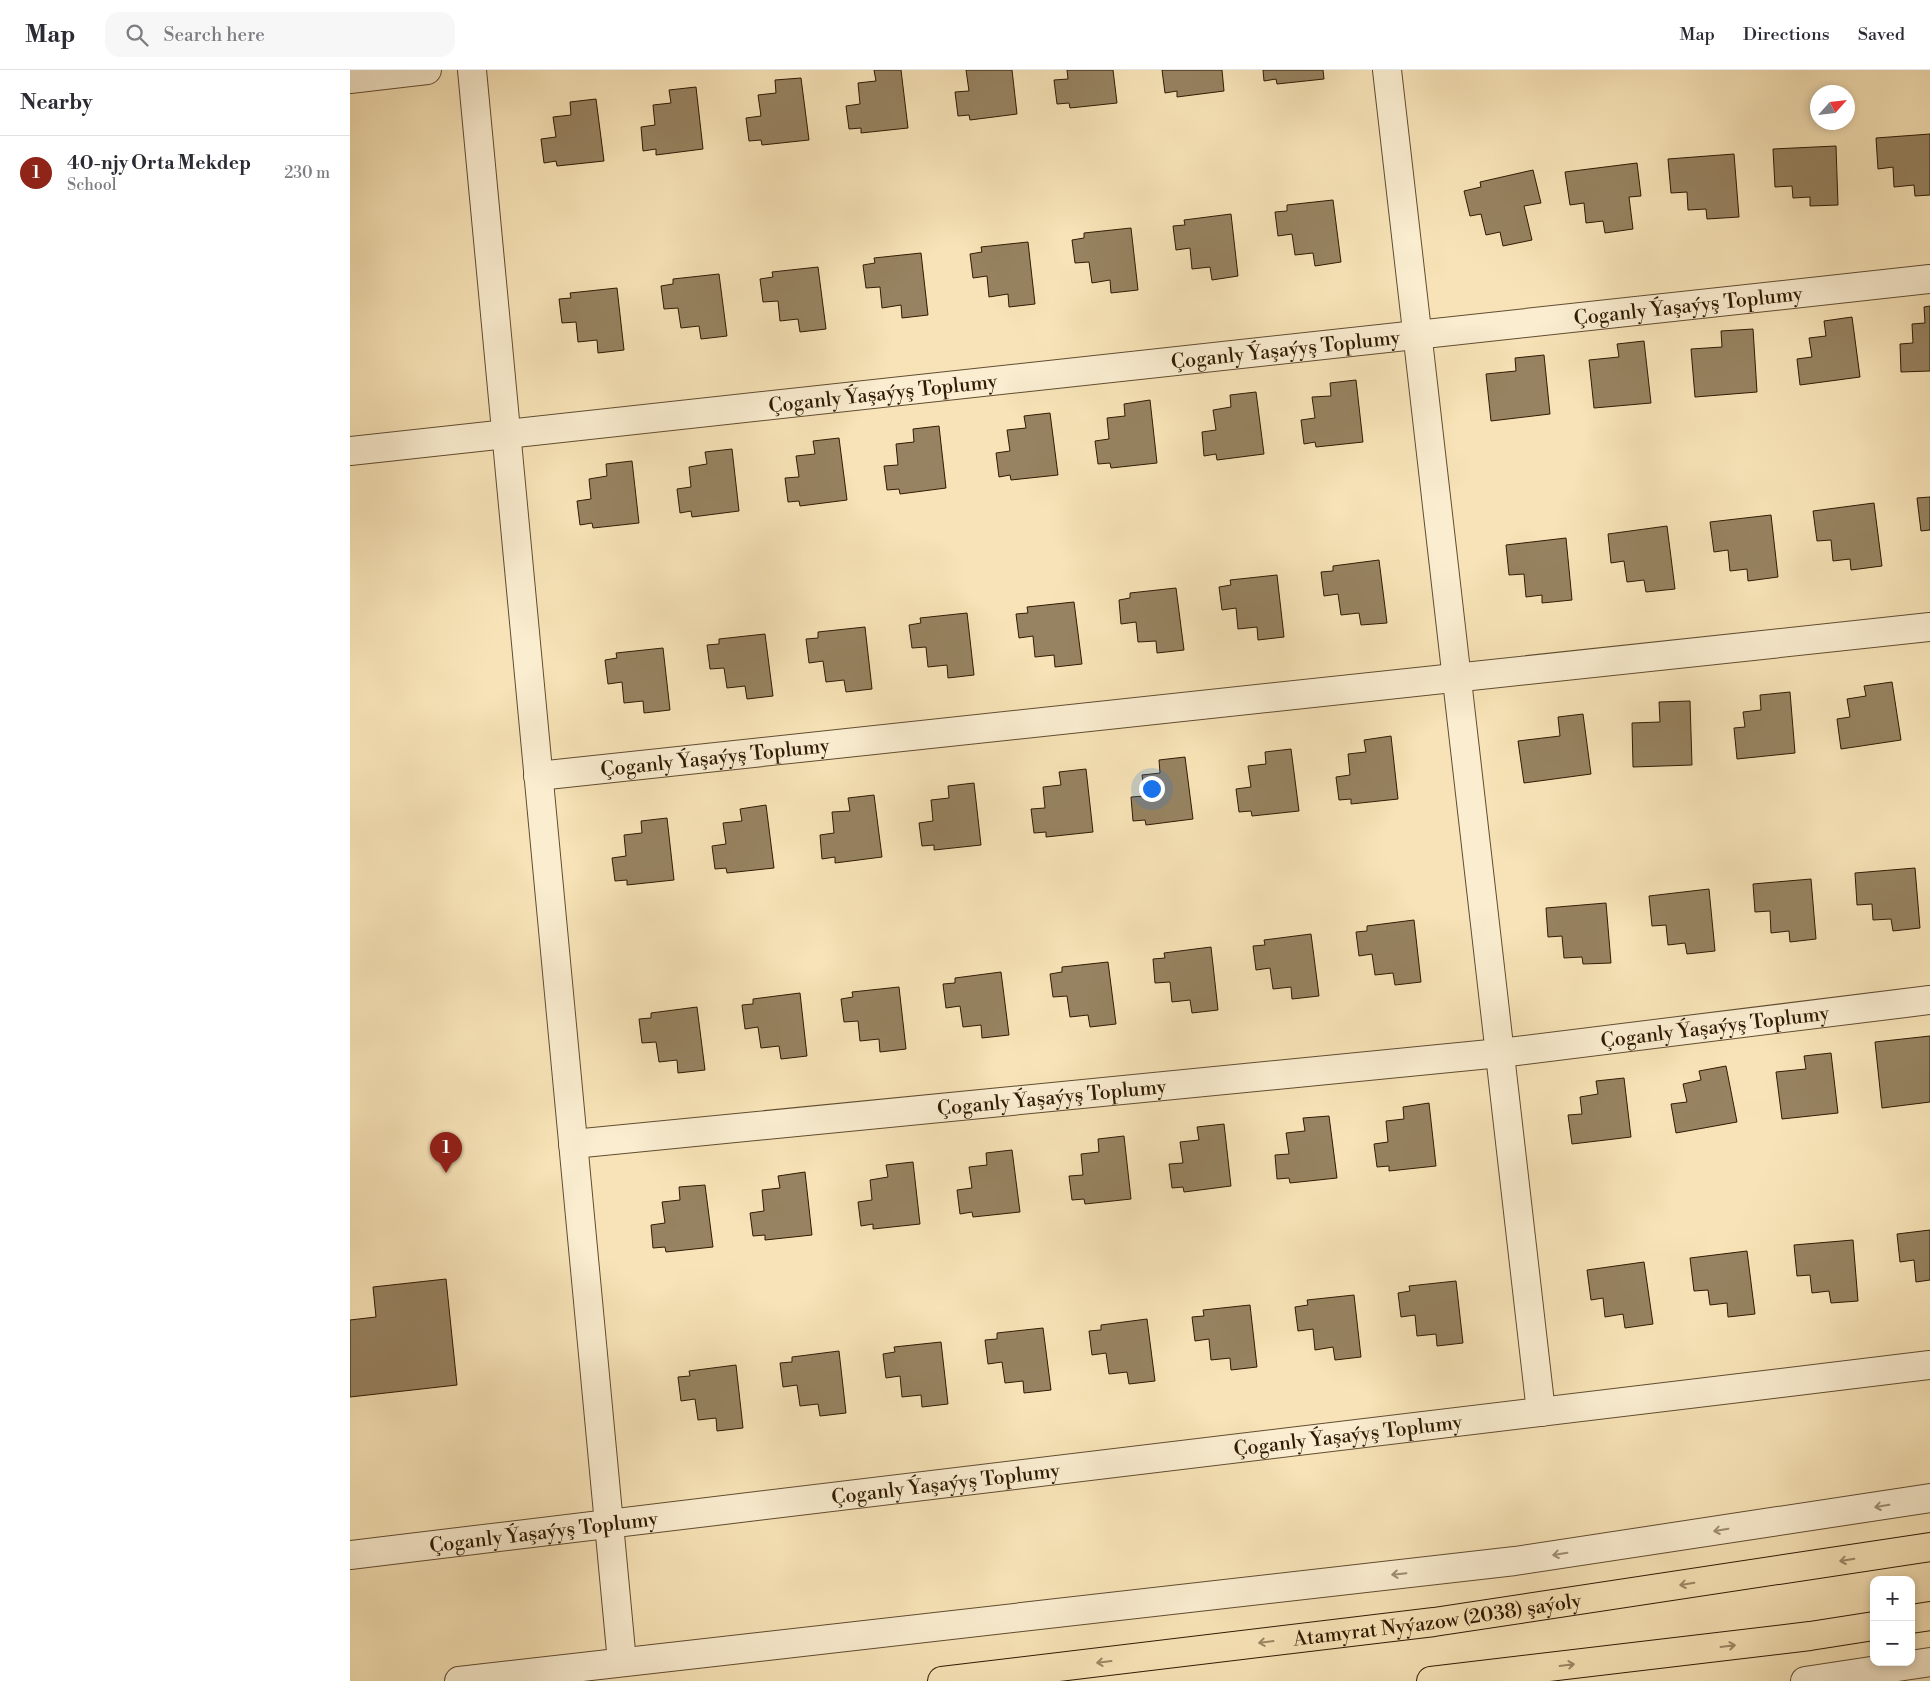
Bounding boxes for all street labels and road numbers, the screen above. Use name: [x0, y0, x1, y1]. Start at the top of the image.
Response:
street label: Çoganly Ýaşaýyş Toplumy: [1573, 282, 1804, 332]
street label: Çoganly Ýaşaýyş Toplumy: [1170, 326, 1402, 376]
street label: Çoganly Ýaşaýyş Toplumy: [767, 370, 999, 419]
street label: Çoganly Ýaşaýyş Toplumy: [599, 734, 831, 783]
street label: Çoganly Ýaşaýyş Toplumy: [1599, 1001, 1831, 1054]
street label: Çoganly Ýaşaýyş Toplumy: [936, 1075, 1168, 1122]
street label: Çoganly Ýaşaýyş Toplumy: [1232, 1410, 1464, 1463]
street label: Çoganly Ýaşaýyş Toplumy: [830, 1459, 1062, 1511]
street label: Çoganly Ýaşaýyş Toplumy: [428, 1507, 660, 1559]
street label: Atamyrat Nyýazow (2038) şaýoly: [1291, 1589, 1583, 1653]

